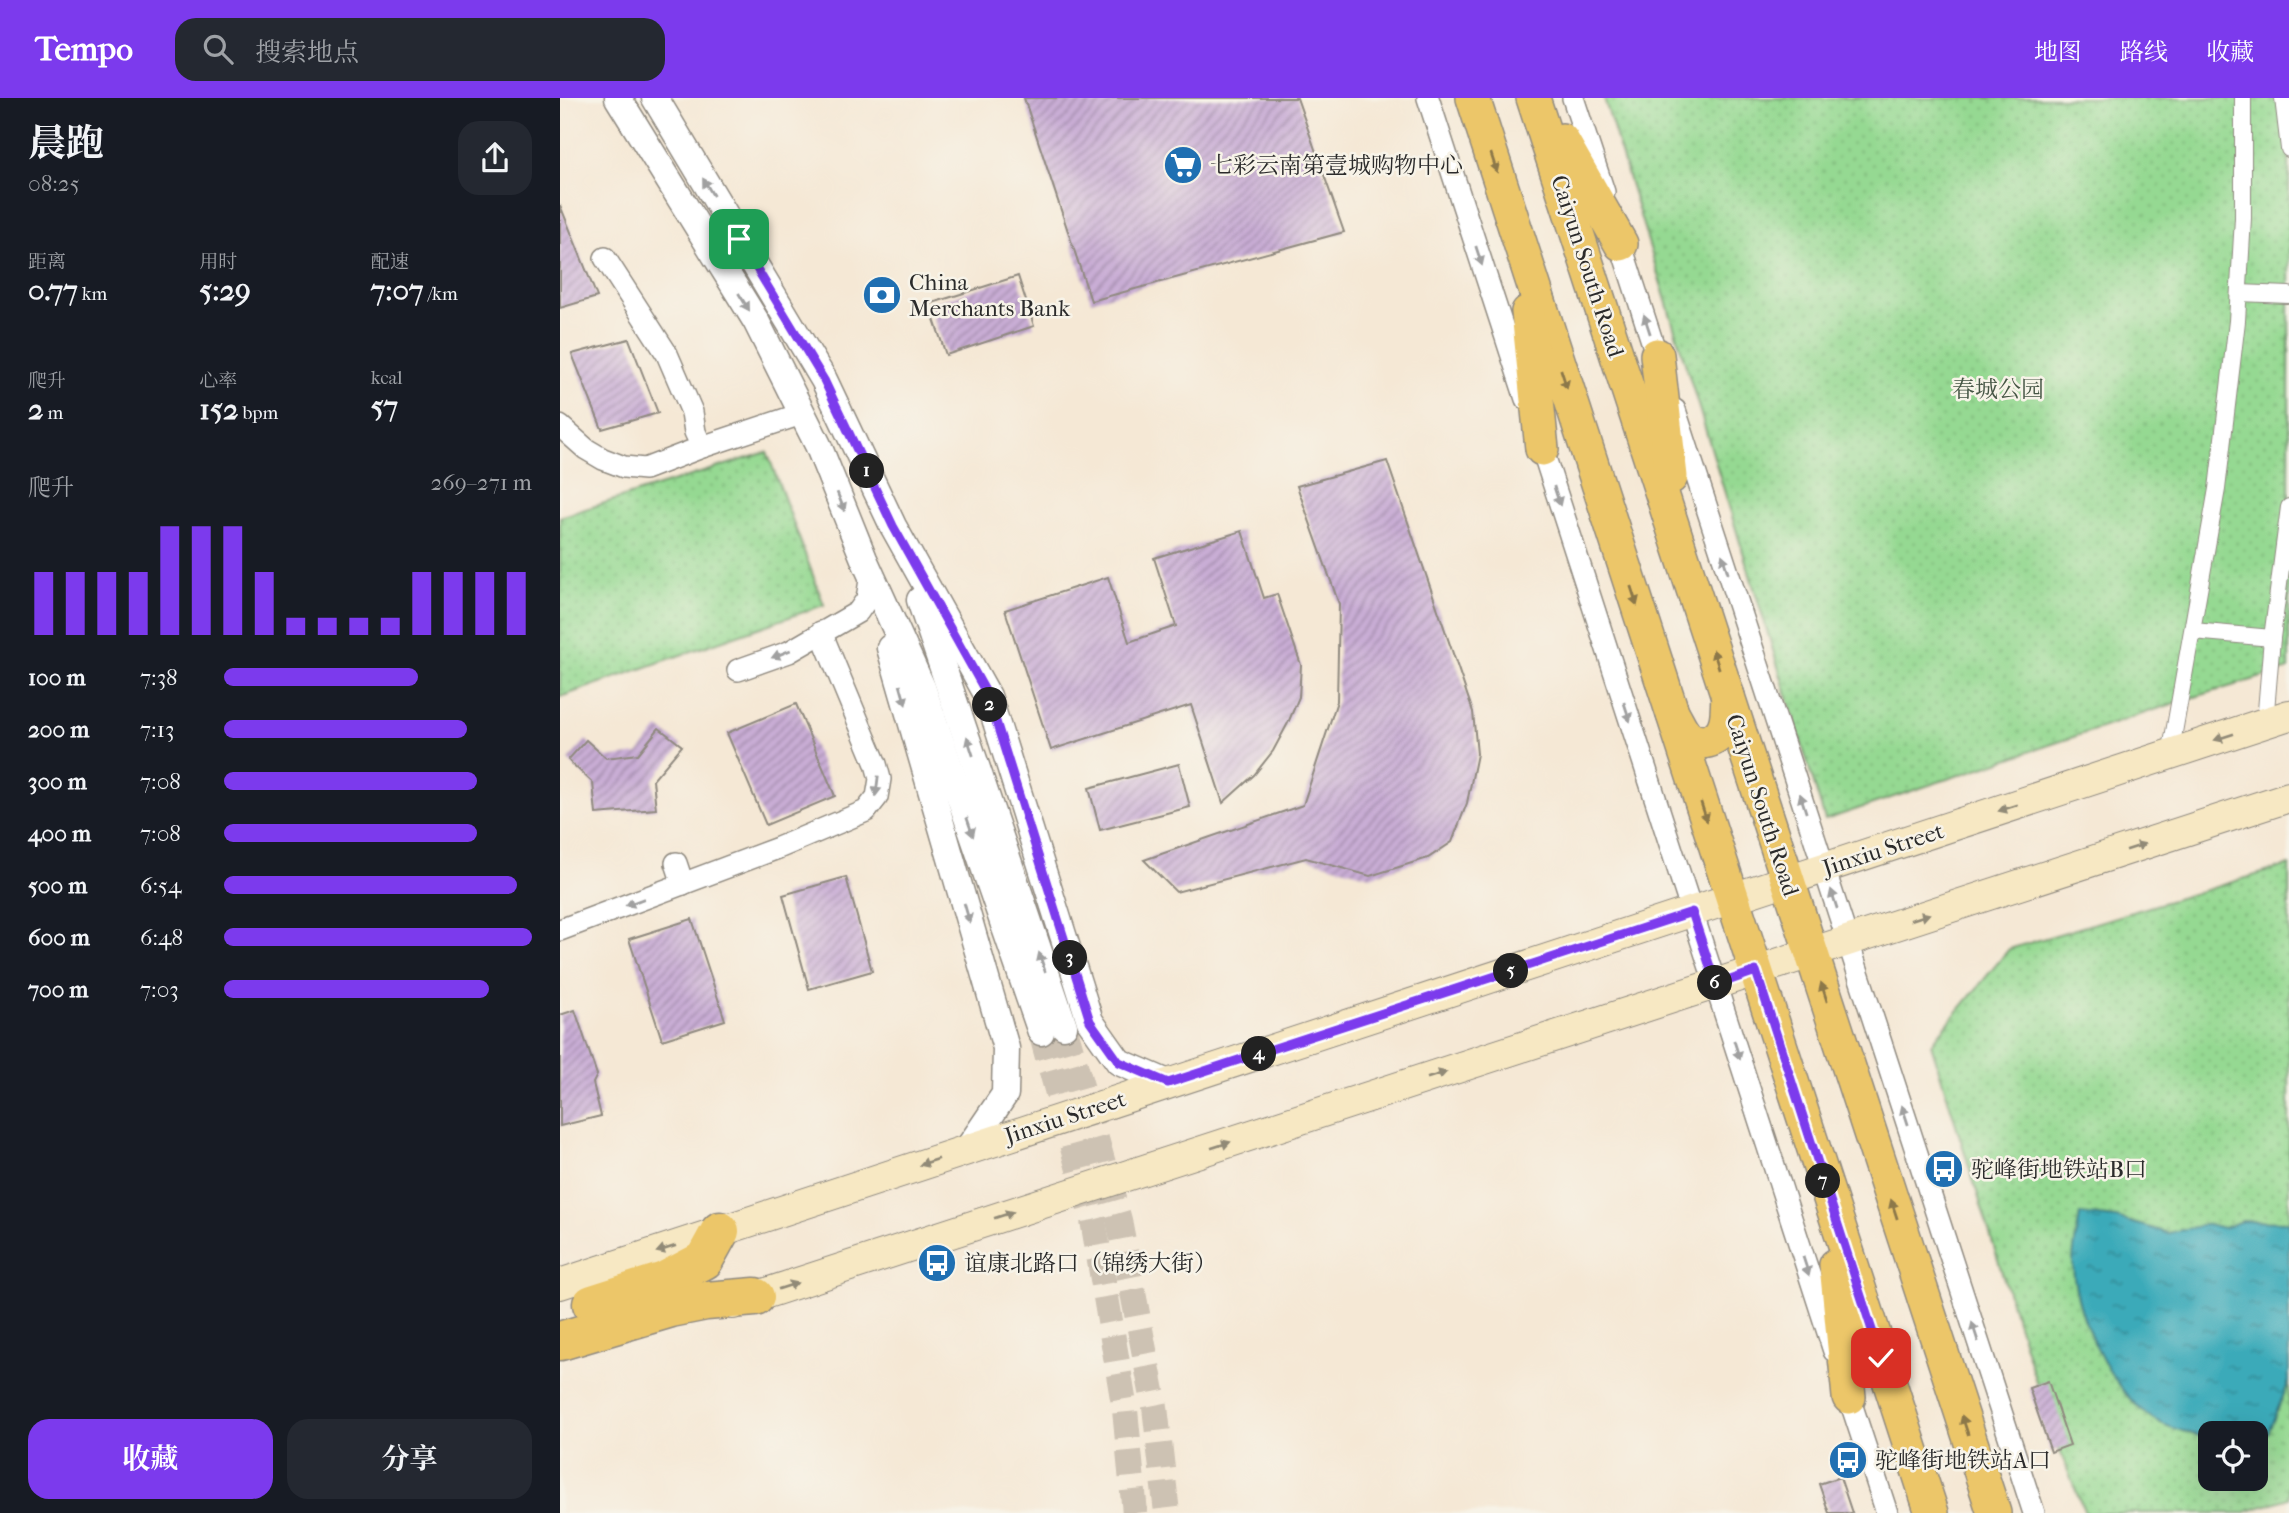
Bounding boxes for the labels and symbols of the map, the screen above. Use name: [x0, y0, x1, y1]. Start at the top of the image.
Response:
supermarket icon: 七彩云南第壹城购物中心: [1162, 144, 1204, 186]
place label: 七彩云南第壹城购物中心: [1210, 152, 1463, 179]
one-way arrow: [1489, 153, 1499, 174]
street label: Caiyun South Road: [1545, 172, 1630, 361]
one-way arrow: [701, 177, 714, 196]
pin: [709, 209, 769, 269]
one-way arrow: [1475, 246, 1485, 267]
place label: China Merchants Bank: [909, 269, 1071, 322]
bank icon: China Merchants Bank: [861, 274, 903, 316]
one-way arrow: [738, 293, 751, 312]
one-way arrow: [1641, 313, 1652, 334]
one-way arrow: [1559, 369, 1570, 390]
park label: 春城公园: [1952, 376, 2044, 403]
pin: 1: [850, 454, 884, 488]
one-way arrow: [1552, 485, 1563, 506]
one-way arrow: [835, 491, 846, 512]
one-way arrow: [1719, 553, 1730, 574]
one-way arrow: [1630, 585, 1640, 606]
one-way arrow: [770, 648, 791, 659]
one-way arrow: [1710, 649, 1720, 670]
one-way arrow: [899, 685, 909, 706]
pin: 2: [972, 688, 1008, 722]
one-way arrow: [1622, 702, 1633, 723]
street label: Caiyun South Road: [1720, 711, 1805, 900]
one-way arrow: [2214, 732, 2235, 743]
one-way arrow: [964, 735, 975, 756]
one-way arrow: [871, 775, 882, 797]
one-way arrow: [1797, 793, 1808, 814]
one-way arrow: [1700, 802, 1710, 823]
one-way arrow: [1997, 803, 2018, 814]
one-way arrow: [965, 817, 976, 838]
street label: Jinxiu Street: [1817, 817, 1947, 882]
one-way arrow: [2126, 841, 2147, 851]
one-way arrow: [1828, 888, 1839, 909]
one-way arrow: [624, 897, 645, 908]
one-way arrow: [962, 903, 972, 924]
one-way arrow: [1910, 911, 1931, 922]
pin: 3: [1052, 940, 1088, 976]
one-way arrow: [1036, 951, 1047, 972]
pin: 5: [1494, 954, 1528, 988]
pin: 6: [1698, 966, 1732, 1001]
one-way arrow: [1818, 982, 1829, 1003]
pin: 4: [1242, 1037, 1276, 1072]
one-way arrow: [1732, 1039, 1742, 1060]
one-way arrow: [1427, 1069, 1448, 1080]
street label: Jinxiu Street: [999, 1085, 1129, 1150]
one-way arrow: [1899, 1105, 1909, 1126]
one-way arrow: [1210, 1139, 1231, 1150]
bus stop icon: 驼峰街地铁站B口: [1923, 1148, 1965, 1190]
place label: 驼峰街地铁站B口: [1971, 1156, 2147, 1183]
one-way arrow: [918, 1158, 939, 1168]
pin: 7: [1806, 1164, 1840, 1198]
one-way arrow: [1889, 1198, 1899, 1219]
one-way arrow: [994, 1210, 1015, 1220]
bus stop icon: 谊康北路口（锦绣大街）: [916, 1242, 958, 1284]
one-way arrow: [655, 1244, 676, 1254]
place label: 谊康北路口（锦绣大街）: [964, 1250, 1217, 1277]
one-way arrow: [1802, 1256, 1812, 1277]
one-way arrow: [778, 1280, 799, 1291]
one-way arrow: [1969, 1321, 1980, 1342]
pin: [1851, 1328, 1911, 1388]
one-way arrow: [1959, 1414, 1970, 1435]
bus stop icon: 驼峰街地铁站A口: [1827, 1439, 1869, 1481]
place label: 驼峰街地铁站A口: [1875, 1447, 2051, 1474]

